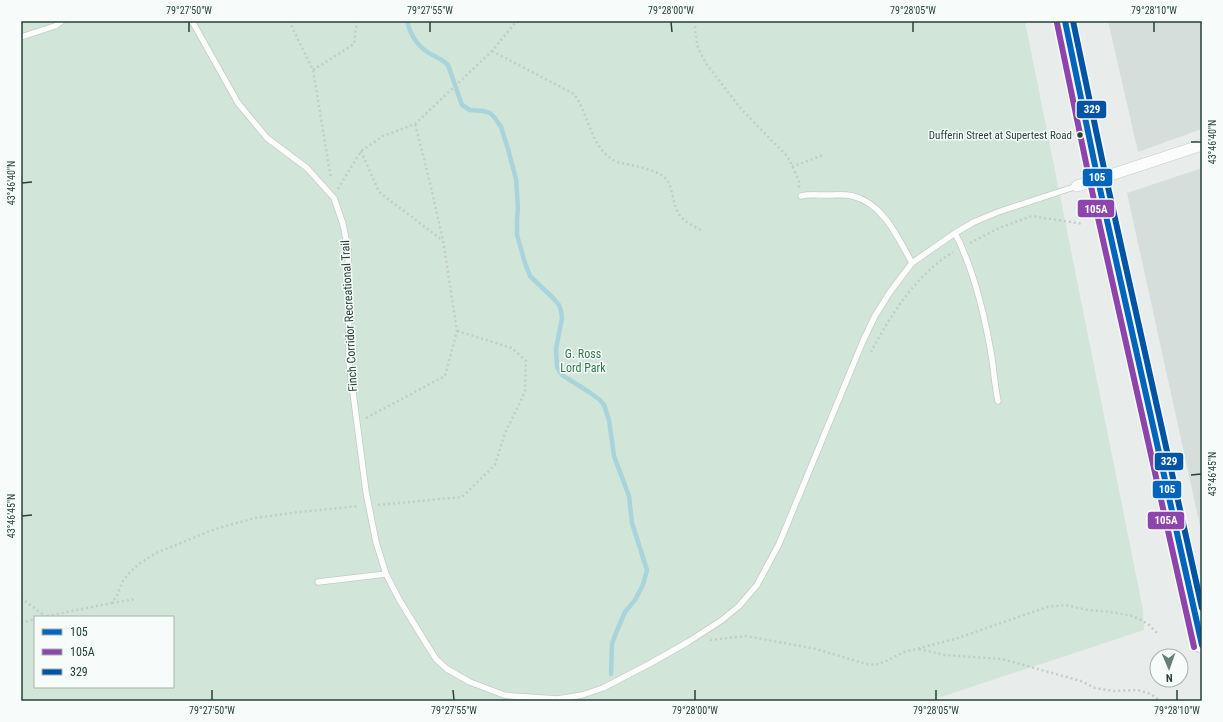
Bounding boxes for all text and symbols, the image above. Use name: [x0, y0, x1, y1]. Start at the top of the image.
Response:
text: 79°27'50"W: [166, 5, 212, 16]
text: 79°27'55"W: [407, 5, 453, 16]
text: 79°28'00"W: [648, 5, 694, 16]
text: 79°28'05"W: [890, 5, 936, 16]
text: 79°28'10"W: [1131, 5, 1177, 16]
line badge: 329: [1076, 100, 1107, 119]
text: 329: [1084, 103, 1100, 116]
text: 43°46'40"N: [1207, 120, 1218, 164]
place label: Dufferin Street at Supertest Road: [929, 129, 1072, 142]
marker: Dufferin Street at Supertest Road: [1075, 130, 1085, 140]
text: 43°46'40"N: [6, 161, 17, 205]
line badge: 105: [1082, 168, 1113, 187]
text: 105: [1089, 171, 1106, 184]
line badge: 105A: [1077, 199, 1115, 218]
text: 105A: [1084, 203, 1108, 216]
street label: Finch Corridor Recreational Trail: [338, 240, 360, 392]
park label: G. Ross Lord Park: [560, 347, 606, 375]
line badge: 329: [1154, 452, 1184, 471]
text: 43°46'45"N: [1207, 452, 1218, 496]
text: 329: [1161, 455, 1177, 468]
line badge: 105: [1152, 480, 1182, 499]
text: 105: [1159, 483, 1176, 496]
text: 43°46'45"N: [6, 494, 17, 538]
line badge: 105A: [1147, 511, 1185, 530]
text: 105A: [1154, 514, 1178, 527]
legend: [34, 616, 174, 688]
text: 105: [70, 625, 88, 639]
text: 105A: [70, 645, 95, 659]
north arrow: [1149, 648, 1189, 688]
text: 329: [70, 665, 88, 679]
text: N: [1165, 671, 1173, 684]
text: 79°27'50"W: [189, 705, 235, 716]
text: 79°27'55"W: [431, 705, 477, 716]
text: 79°28'00"W: [672, 705, 718, 716]
text: 79°28'05"W: [913, 705, 959, 716]
text: 79°28'10"W: [1154, 705, 1200, 716]

